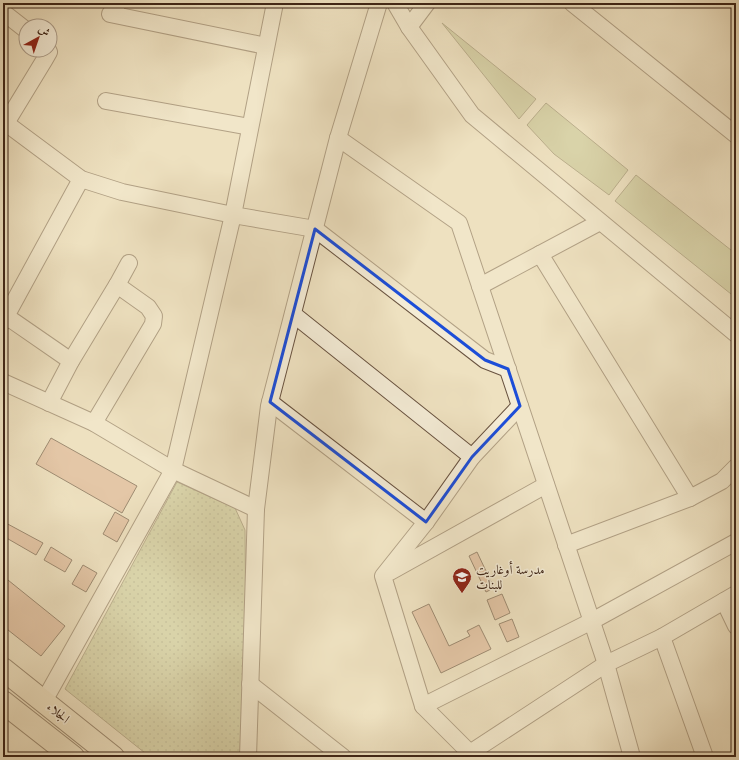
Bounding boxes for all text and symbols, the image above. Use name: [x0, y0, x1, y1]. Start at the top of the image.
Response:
north arrow: [18, 18, 58, 58]
text: ش: [35, 21, 53, 40]
place label: مدرسة أوغاريت للبنات: [476, 561, 545, 594]
school or university icon: مدرسة أوغاريت للبنات: [451, 566, 473, 594]
street label: الجلاء: [43, 698, 73, 728]

